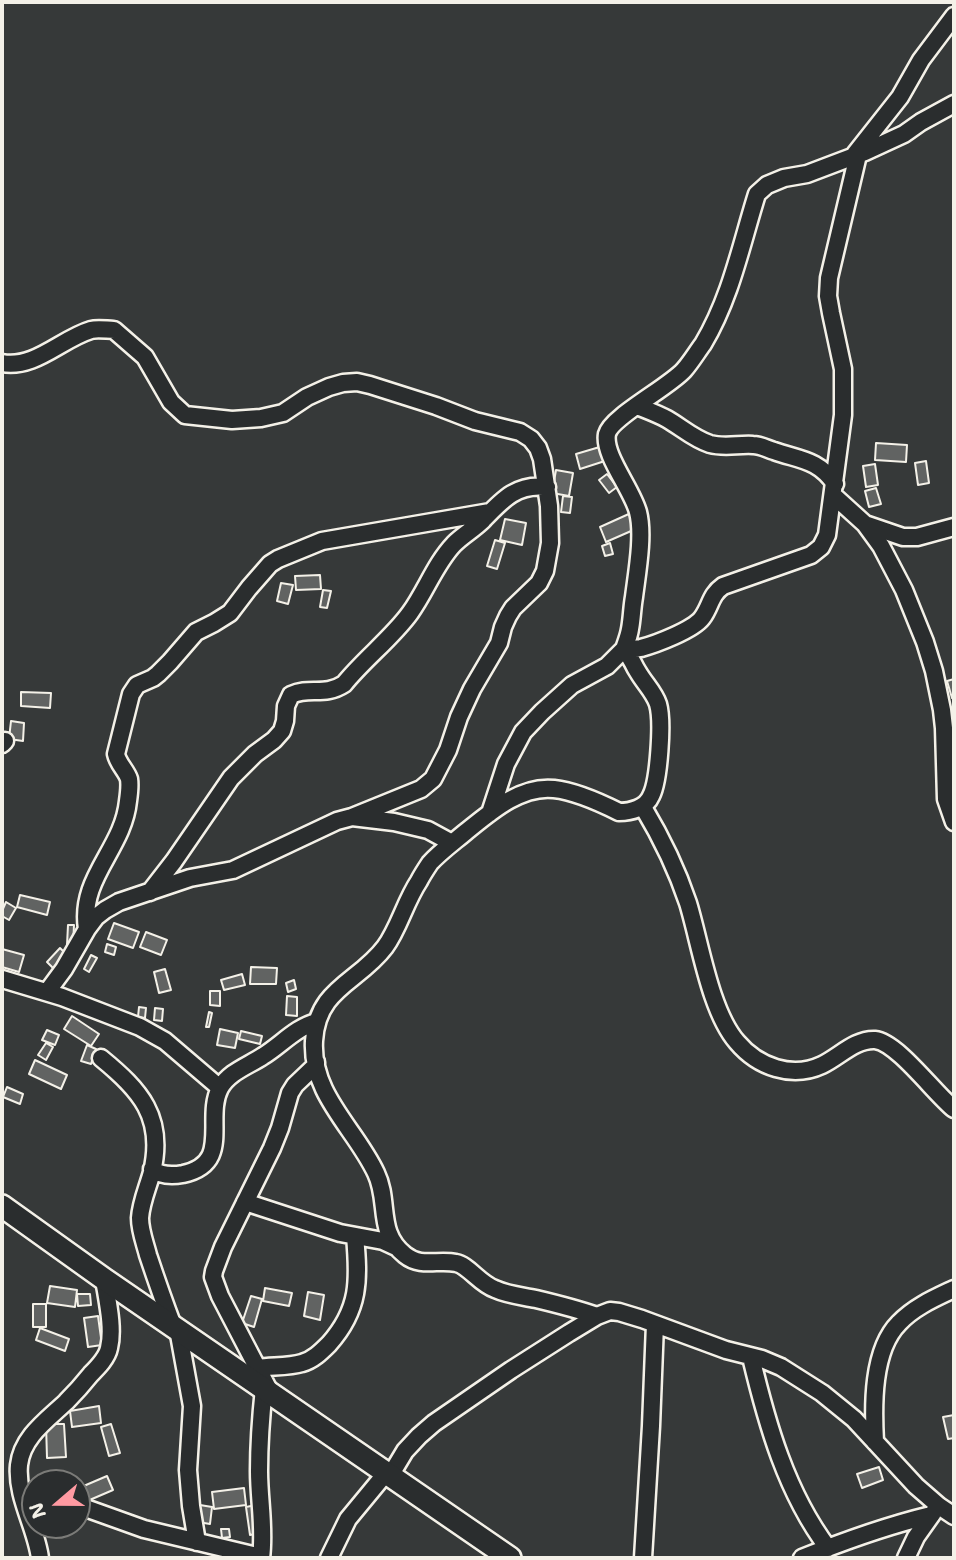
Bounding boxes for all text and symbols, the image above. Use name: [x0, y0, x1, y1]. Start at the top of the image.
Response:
north arrow: [21, 1469, 91, 1539]
text: N: [23, 1499, 52, 1522]

